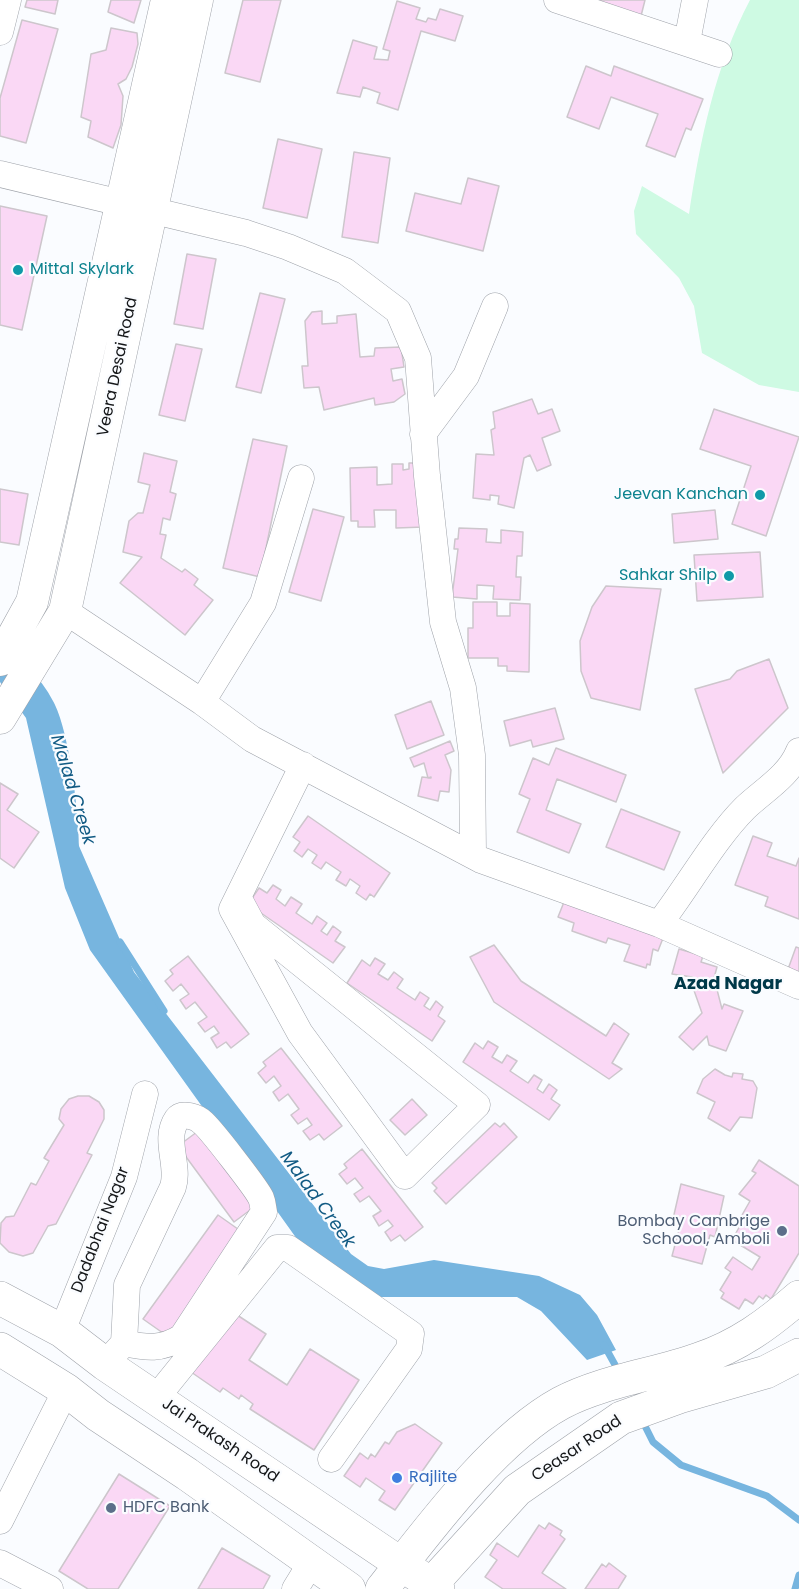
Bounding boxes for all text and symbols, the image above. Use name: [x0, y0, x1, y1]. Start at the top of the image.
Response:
place label: Mittal Skylark: [30, 260, 134, 280]
marker: Mittal Skylark: [11, 263, 25, 277]
street label: Veera Desai Road: [94, 296, 142, 438]
place label: Jeevan Kanchan: [614, 485, 748, 505]
marker: Jeevan Kanchan: [753, 488, 767, 502]
place label: Sahkar Shilp: [619, 566, 717, 586]
marker: Sahkar Shilp: [722, 569, 736, 583]
water label: Malad Creek: [45, 732, 99, 848]
district label: Azad Nagar: [674, 973, 782, 995]
water label: Malad Creek: [275, 1148, 359, 1252]
street label: Dadabhai Nagar: [68, 1164, 134, 1296]
place label: Bombay Cambrige Schoool, Amboli: [617, 1212, 770, 1250]
marker: Bombay Cambrige Schoool, Amboli: [775, 1224, 789, 1238]
street label: Jai Prakash Road: [158, 1395, 282, 1487]
street label: Ceasar Road: [528, 1412, 626, 1486]
place label: Rajlite: [409, 1468, 457, 1488]
marker: Rajlite: [390, 1471, 404, 1485]
place label: HDFC Bank: [123, 1498, 209, 1518]
marker: HDFC Bank: [104, 1501, 118, 1515]

